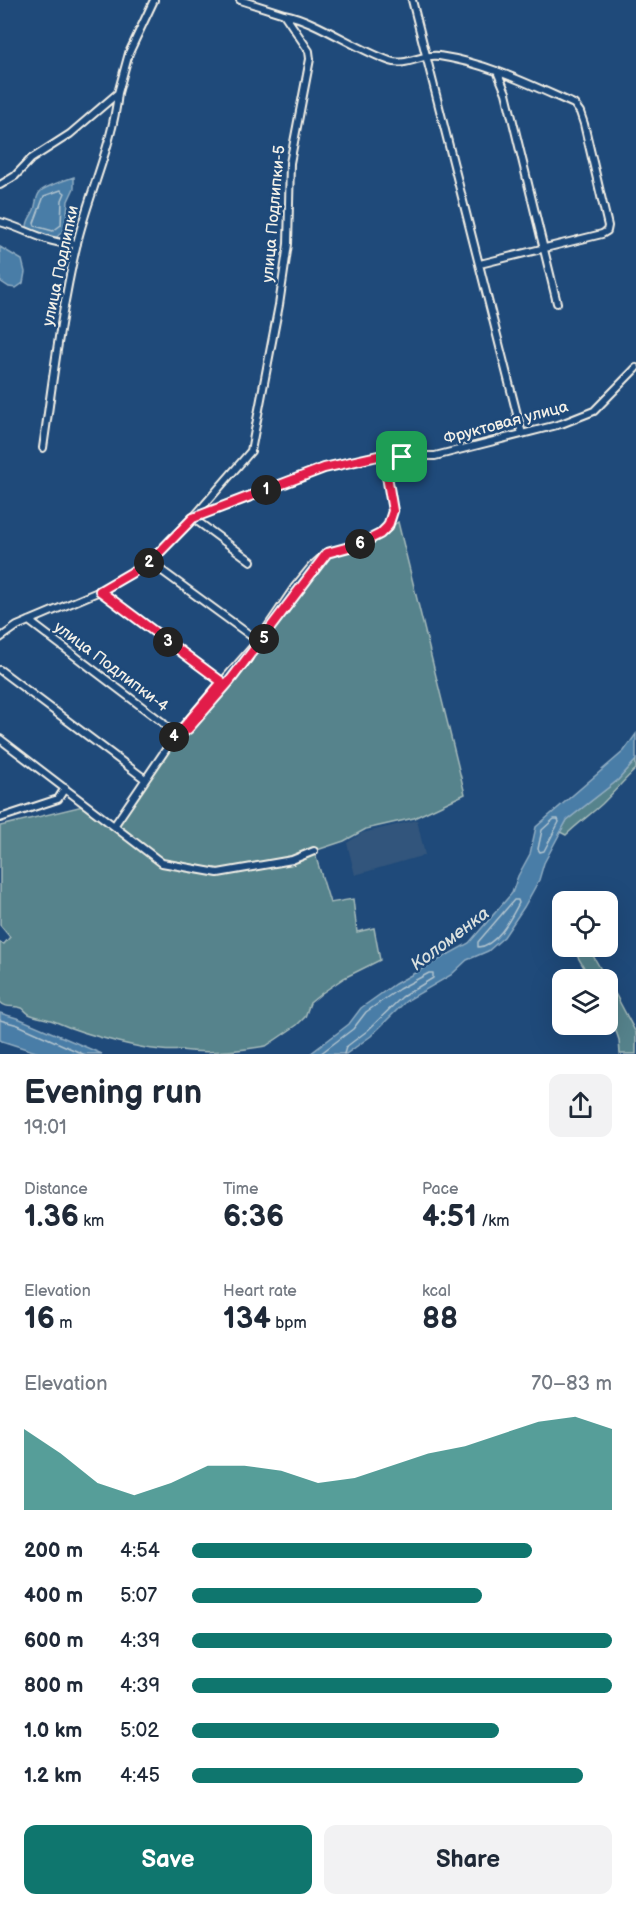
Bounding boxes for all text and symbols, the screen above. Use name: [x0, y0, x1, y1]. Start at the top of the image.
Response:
street label: улица Подлипки-5: [259, 144, 289, 284]
street label: улица Подлипки: [39, 204, 83, 328]
street label: Фруктовая улица: [442, 397, 571, 449]
pin: [376, 431, 427, 482]
icon: arrive: [385, 440, 418, 473]
pin: 1: [251, 475, 281, 505]
text: 1: [263, 480, 269, 499]
pin: 6: [345, 529, 375, 559]
text: 6: [355, 534, 365, 553]
pin: 2: [134, 548, 164, 578]
text: 2: [144, 553, 154, 572]
street label: улица Подлипки-4: [50, 618, 172, 716]
pin: 5: [249, 624, 279, 654]
pin: 3: [153, 627, 183, 657]
text: 5: [259, 629, 269, 648]
text: 3: [163, 632, 173, 651]
pin: 4: [159, 722, 189, 752]
text: 4: [169, 727, 179, 746]
map controls: [552, 891, 618, 1035]
button: locate: [552, 891, 618, 957]
water label: Коломенка: [407, 903, 493, 975]
button: layers: [552, 969, 618, 1035]
text: Evening run: [24, 1073, 202, 1113]
button: share: [549, 1074, 612, 1137]
text: 19:01: [24, 1116, 67, 1140]
text: Distance: [24, 1180, 88, 1199]
text: Time: [223, 1180, 258, 1199]
text: Pace: [422, 1180, 458, 1199]
text: 1.36: [24, 1199, 79, 1235]
text: 6:36: [223, 1199, 284, 1235]
text: 4:51: [422, 1199, 477, 1235]
text: km: [79, 1212, 104, 1231]
text: /km: [477, 1212, 509, 1231]
text: Elevation: [24, 1282, 91, 1301]
text: Heart rate: [223, 1282, 297, 1301]
text: kcal: [422, 1282, 451, 1301]
text: 16: [24, 1301, 55, 1337]
text: 134: [223, 1301, 271, 1337]
text: 88: [422, 1301, 458, 1337]
text: m: [55, 1314, 72, 1333]
text: bpm: [271, 1314, 307, 1333]
text: Elevation: [24, 1372, 107, 1396]
text: 70–83 m: [531, 1372, 612, 1396]
text: 200 m: [24, 1539, 83, 1563]
text: 4:54: [120, 1539, 160, 1563]
text: 400 m: [24, 1584, 83, 1608]
text: 5:07: [120, 1584, 157, 1608]
text: 600 m: [24, 1629, 84, 1653]
text: 4:39: [120, 1629, 160, 1653]
text: 800 m: [24, 1674, 83, 1698]
text: 4:39: [120, 1674, 160, 1698]
text: 1.0 km: [24, 1719, 82, 1743]
text: 5:02: [120, 1719, 159, 1743]
text: 1.2 km: [24, 1764, 82, 1788]
text: 4:45: [120, 1764, 160, 1788]
button: Save: [24, 1825, 312, 1894]
button: Share: [324, 1825, 612, 1894]

